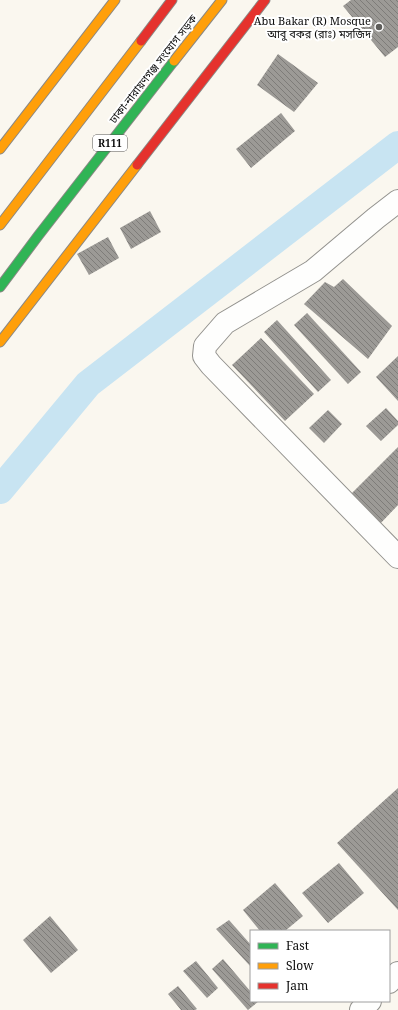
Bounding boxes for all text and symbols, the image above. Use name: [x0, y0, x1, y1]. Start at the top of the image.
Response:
street label: ঢাকা-নারায়ণগঞ্জ সংযোগ সড়ক: [105, 11, 200, 127]
place label: Abu Bakar (R) Mosque আবু বকর (রাঃ) মসজিদ: [254, 13, 372, 41]
marker: Abu Bakar (R) Mosque আবু বকর (রাঃ) মসজিদ: [374, 22, 384, 32]
road number: R111: [93, 135, 127, 151]
legend: [250, 930, 390, 1002]
text: Fast: [286, 937, 309, 954]
text: Slow: [286, 957, 314, 974]
text: Jam: [285, 977, 308, 994]

